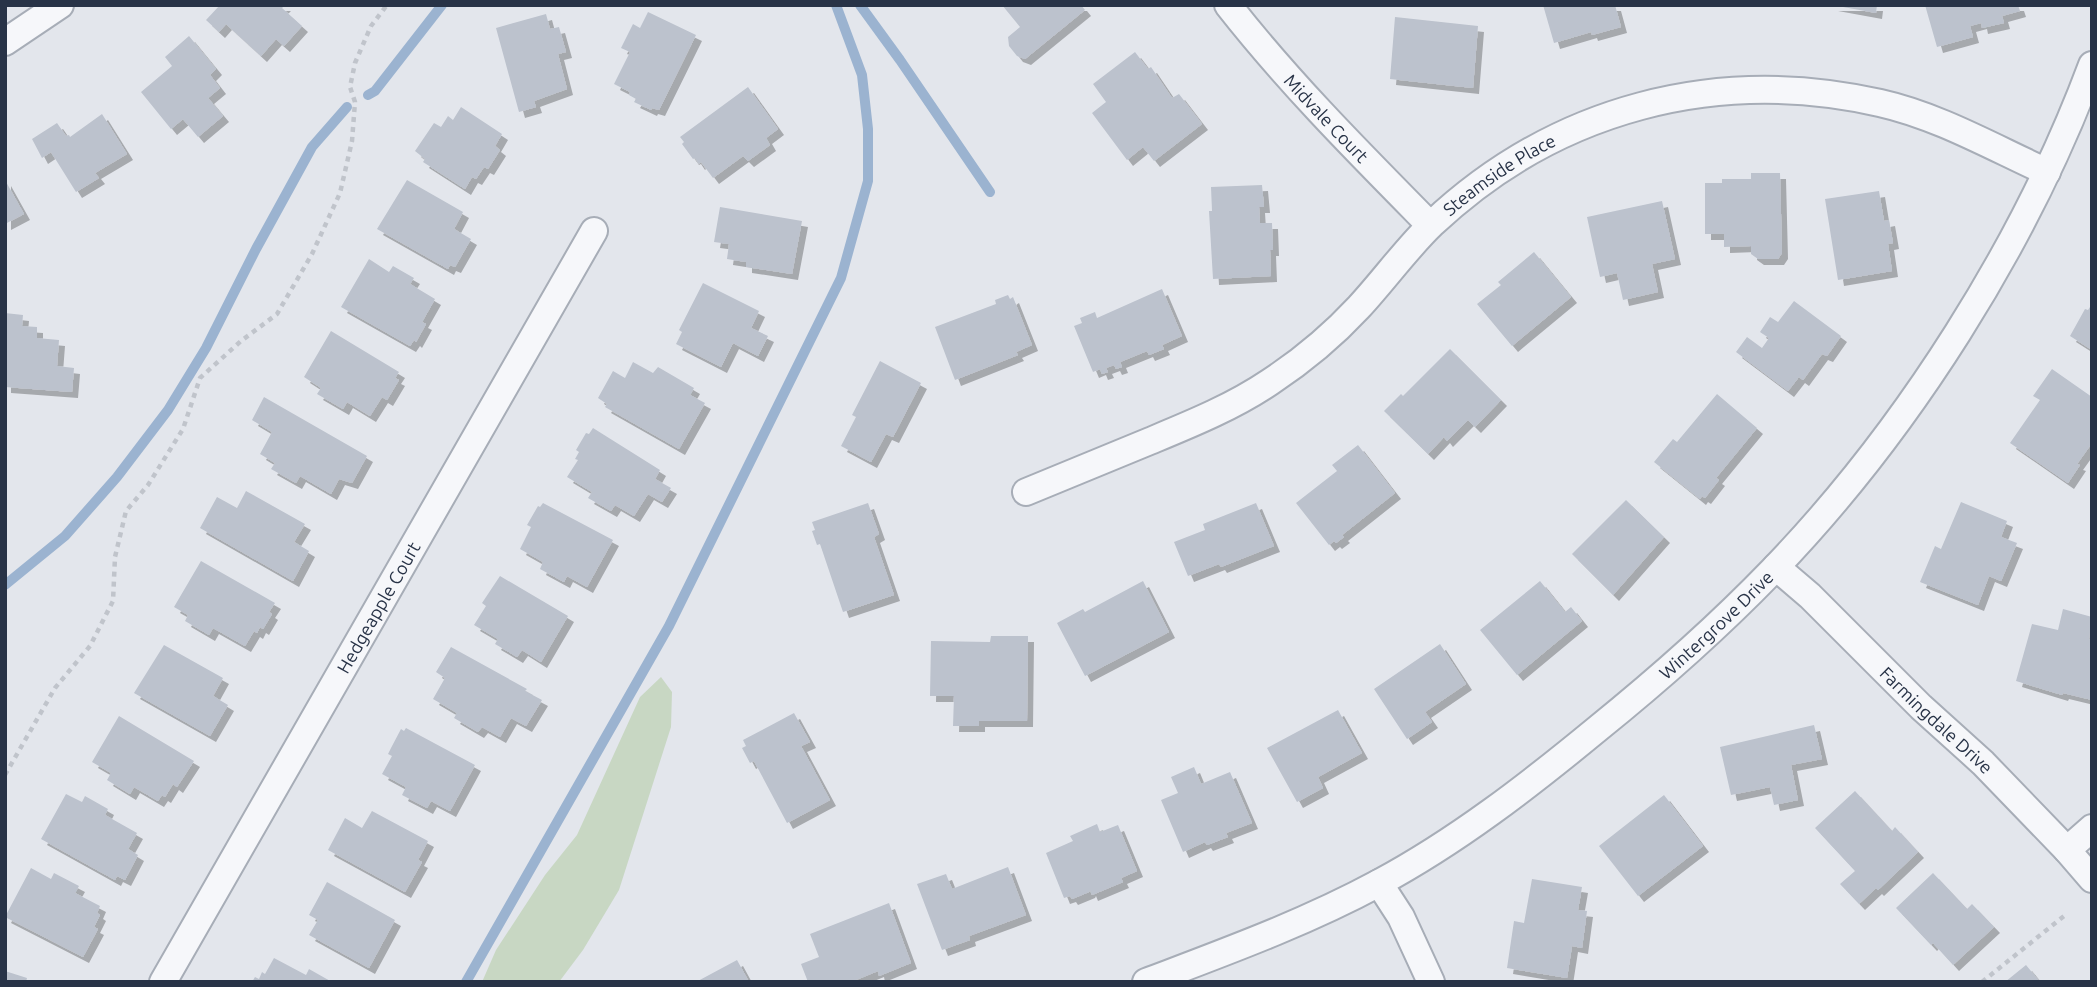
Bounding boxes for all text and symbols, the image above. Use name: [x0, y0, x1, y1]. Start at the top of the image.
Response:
street label: Midvale Court: [1281, 70, 1373, 166]
street label: Steamside Place: [1439, 130, 1558, 219]
street label: Hedgeapple Court: [332, 538, 424, 677]
street label: Wintergrove Drive: [1655, 566, 1777, 683]
street label: Farmingdale Drive: [1876, 662, 1997, 777]

